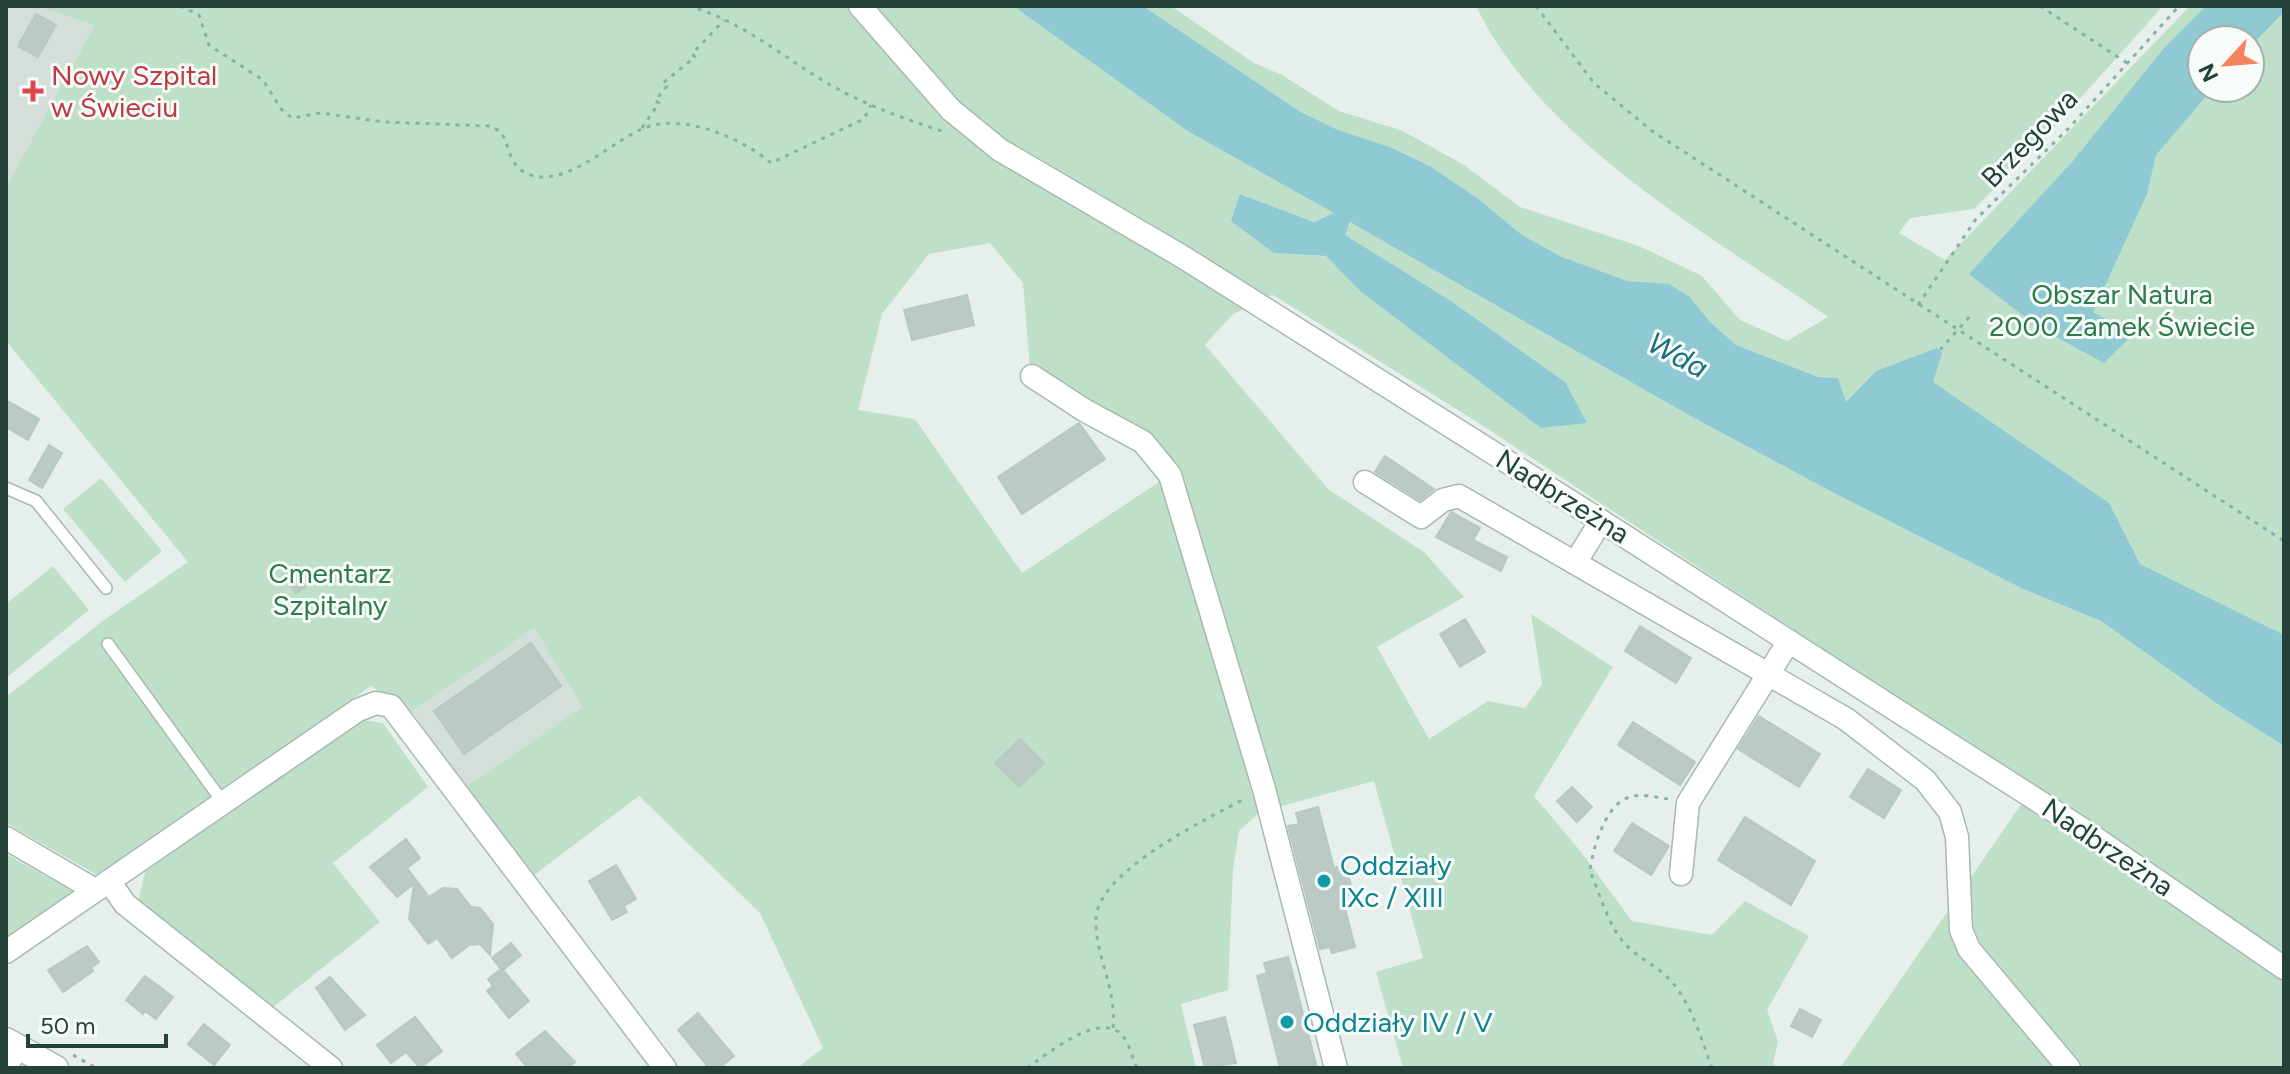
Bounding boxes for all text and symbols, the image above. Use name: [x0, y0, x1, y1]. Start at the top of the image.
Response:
north arrow: [2186, 24, 2266, 104]
place label: Nowy Szpital w Świeciu: [51, 58, 217, 124]
text: N: [2193, 59, 2224, 86]
marker: Nowy Szpital w Świeciu: [22, 80, 44, 102]
street label: Brzegowa: [1974, 82, 2084, 194]
park label: Obszar Natura 2000 Zamek Świecie: [1989, 277, 2255, 343]
water label: Wda: [1642, 324, 1714, 386]
street label: Nadbrzeżna: [1490, 442, 1636, 550]
park label: Cmentarz Szpitalny: [269, 556, 391, 622]
street label: Nadbrzeżna: [2036, 791, 2180, 903]
place label: Oddziały IXc / XIII: [1340, 848, 1452, 914]
marker: Oddziały IXc / XIII: [1315, 872, 1333, 890]
scale bar: [28, 998, 166, 1048]
place label: Oddziały IV / V: [1303, 1005, 1493, 1039]
text: 50 m: [40, 1011, 96, 1040]
marker: Oddziały IV / V: [1278, 1013, 1296, 1031]

